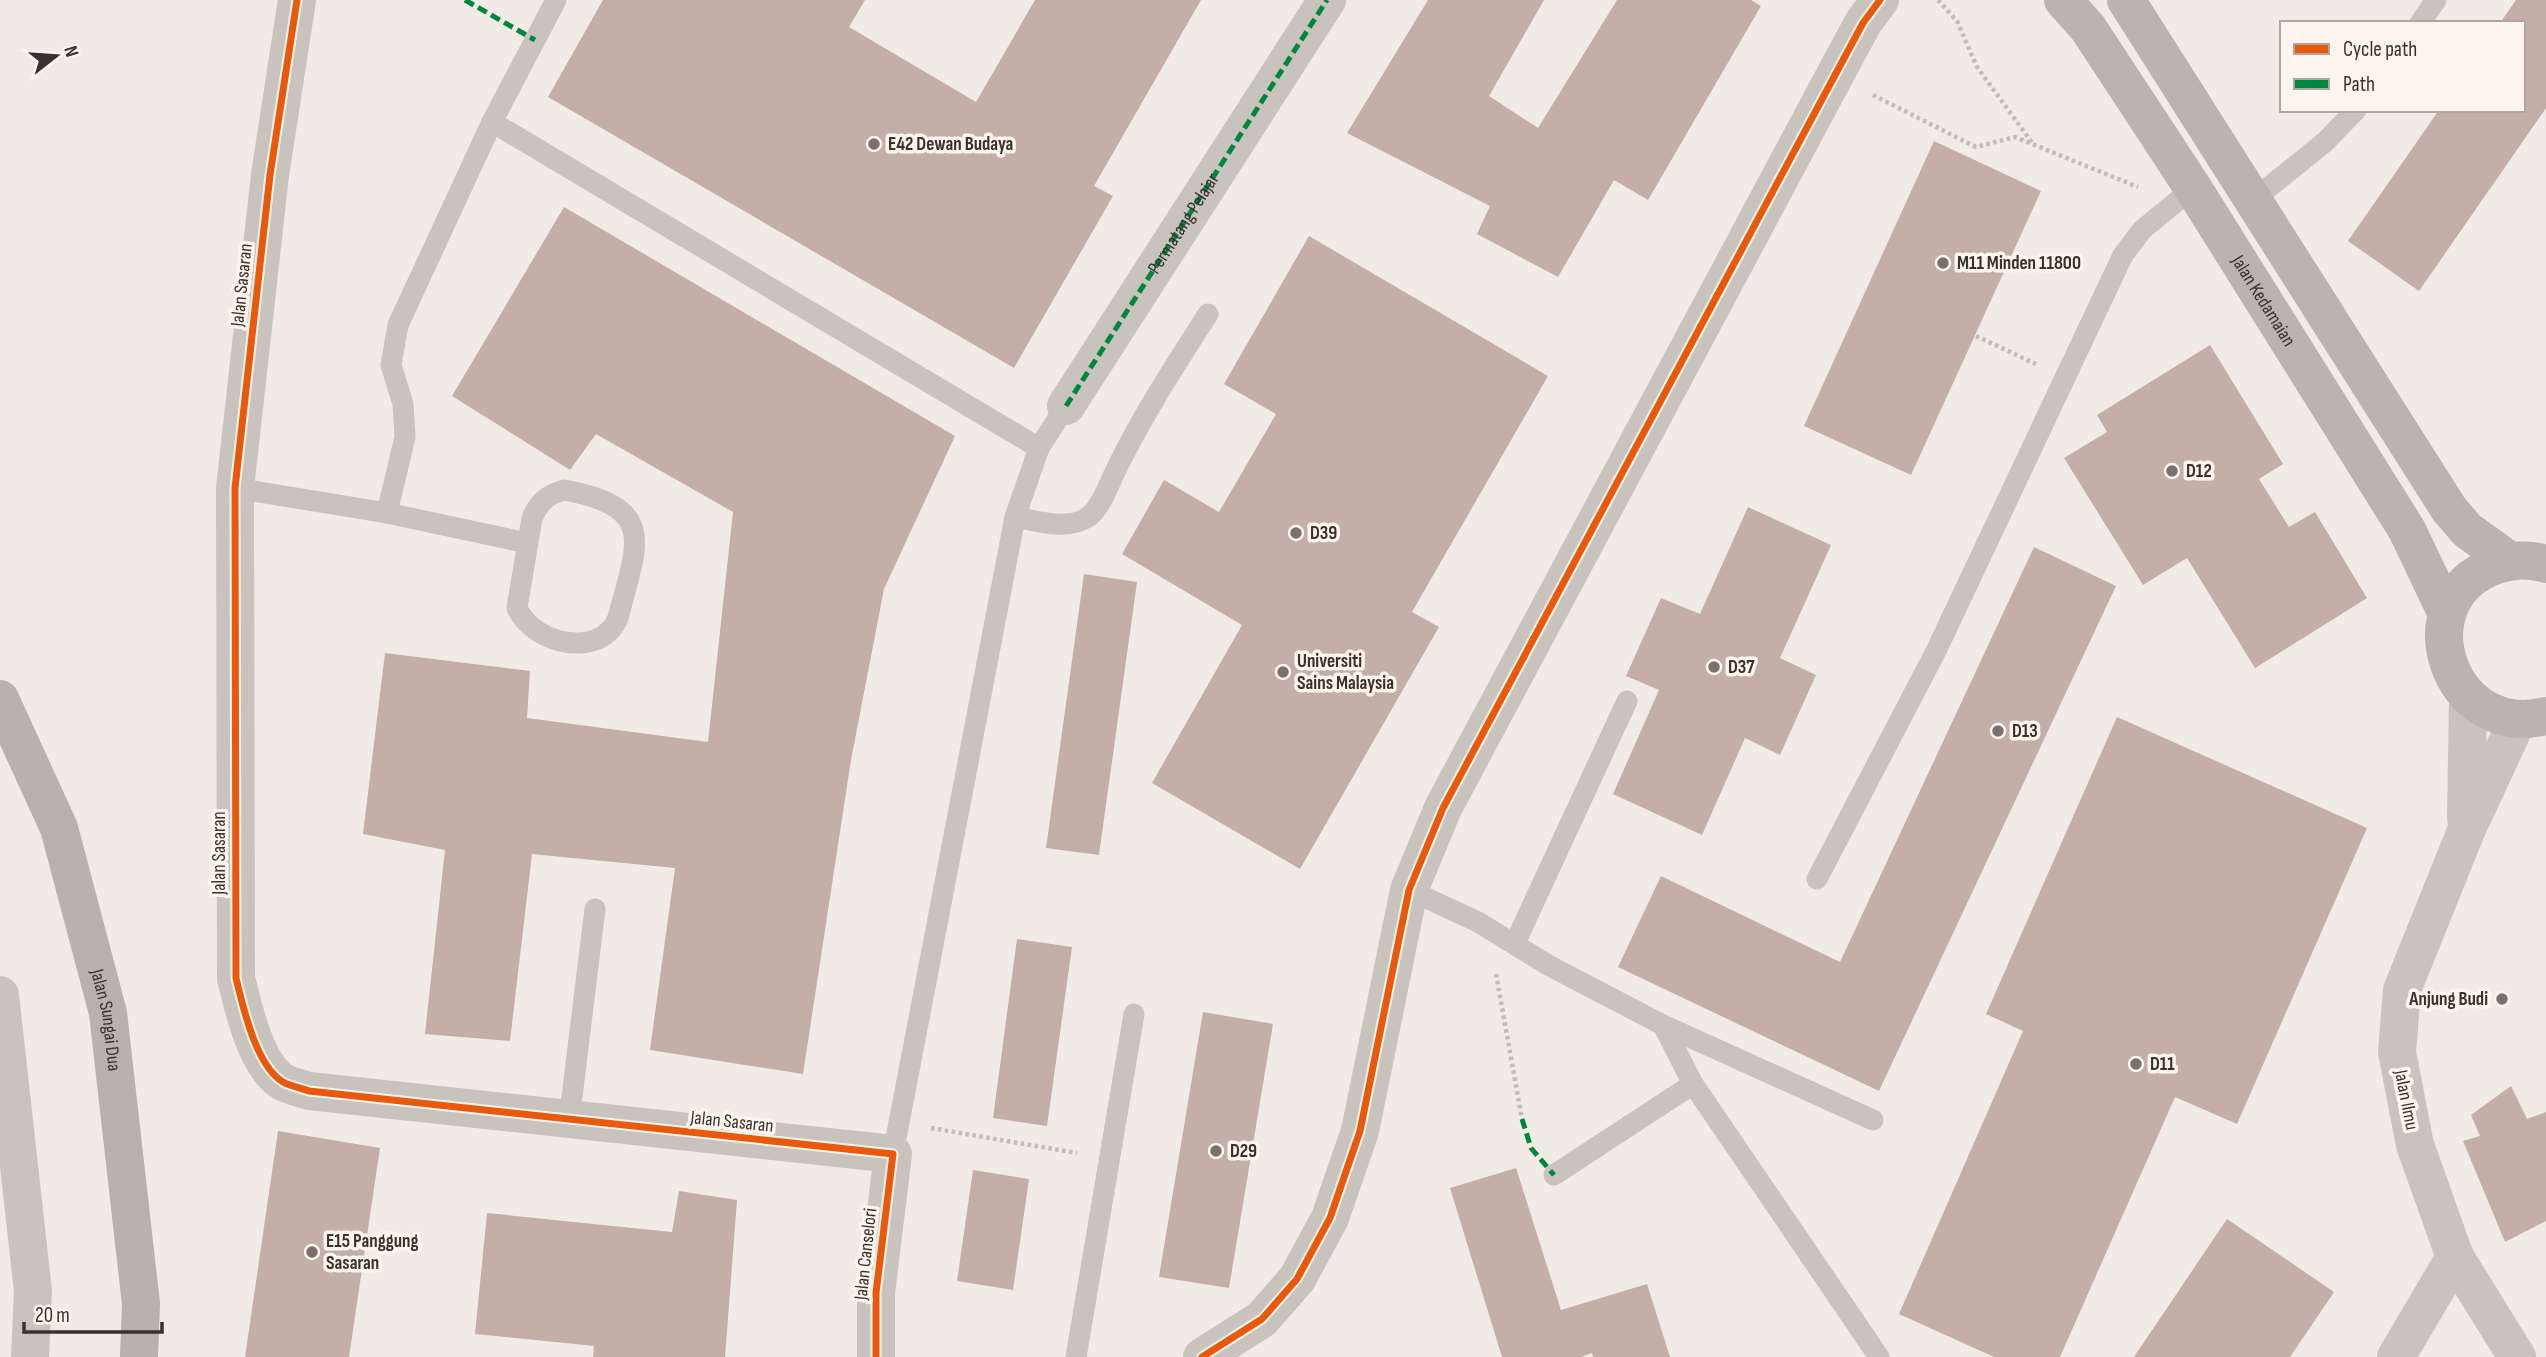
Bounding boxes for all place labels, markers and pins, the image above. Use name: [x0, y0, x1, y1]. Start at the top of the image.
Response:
place label: E42 Dewan Budaya: [888, 133, 1013, 156]
marker: E42 Dewan Budaya: [866, 136, 882, 152]
place label: M11 Minden 11800: [1957, 252, 2081, 275]
marker: M11 Minden 11800: [1935, 255, 1951, 271]
place label: D12: [2186, 460, 2212, 483]
marker: D12: [2164, 463, 2180, 479]
place label: D39: [1310, 522, 1337, 545]
marker: D39: [1288, 525, 1304, 541]
place label: Universiti Sains Malaysia: [1297, 650, 1394, 695]
place label: D37: [1728, 656, 1755, 679]
marker: D37: [1706, 659, 1722, 675]
marker: Universiti Sains Malaysia: [1275, 664, 1291, 680]
place label: D13: [2012, 720, 2038, 743]
marker: D13: [1990, 723, 2006, 739]
place label: Anjung Budi: [2408, 988, 2488, 1011]
marker: Anjung Budi: [2494, 991, 2510, 1007]
place label: D11: [2150, 1053, 2175, 1076]
marker: D11: [2128, 1056, 2144, 1072]
place label: D29: [1230, 1140, 1257, 1163]
marker: D29: [1208, 1143, 1224, 1159]
place label: E15 Panggung Sasaran: [326, 1230, 419, 1275]
marker: E15 Panggung Sasaran: [304, 1244, 320, 1260]

